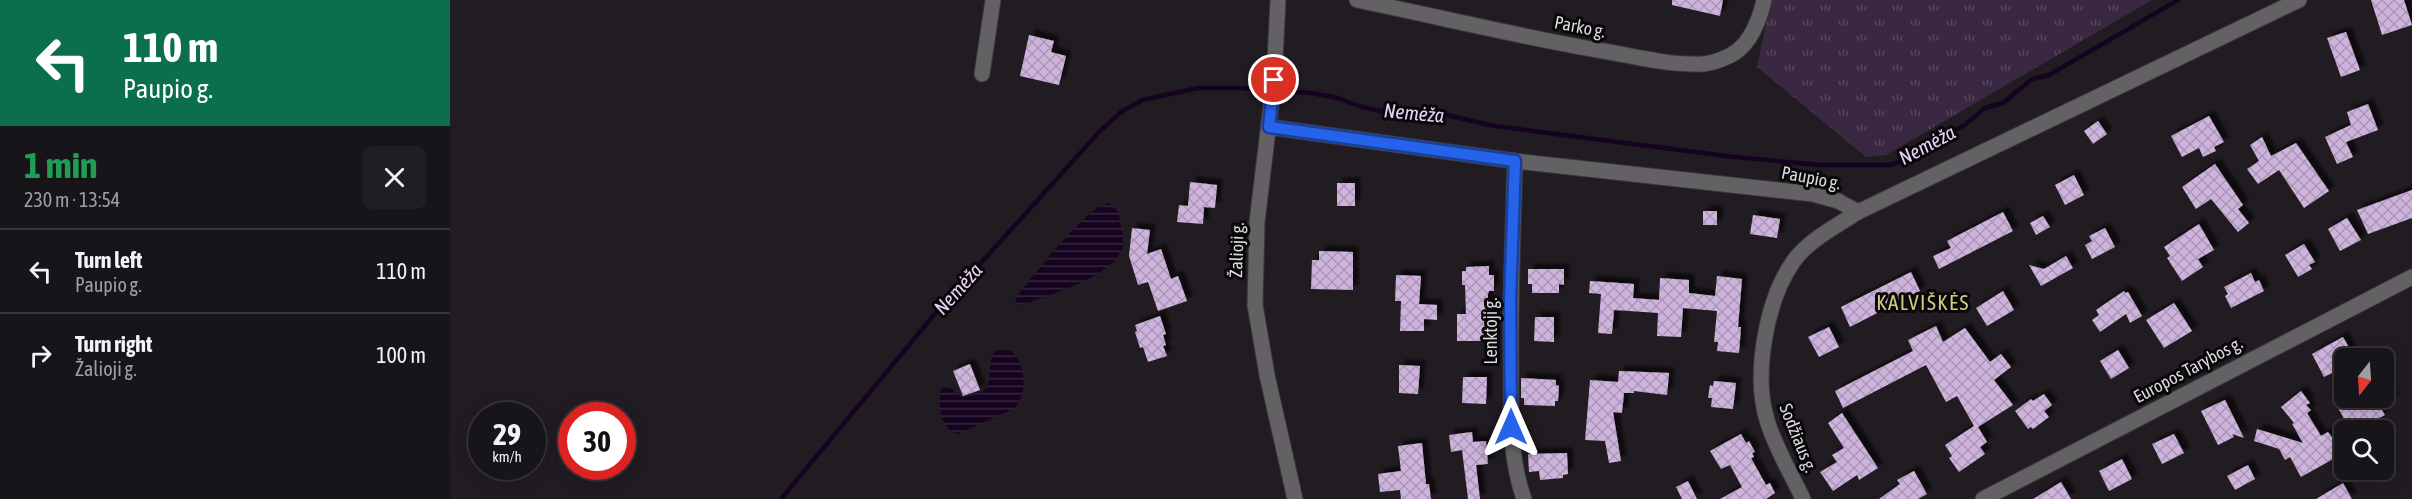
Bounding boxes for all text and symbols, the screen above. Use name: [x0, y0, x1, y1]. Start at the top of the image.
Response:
street label: Parko g.: [1553, 11, 1607, 42]
text: 110 m: [123, 23, 218, 71]
icon: left: [24, 24, 102, 102]
pin: [1248, 54, 1299, 105]
icon: arrive: [1257, 63, 1290, 96]
text: Paupio g.: [123, 73, 213, 104]
water label: Nemėža: [1383, 98, 1445, 127]
water label: Nemėža: [1895, 120, 1959, 169]
text: 1 min: [24, 144, 98, 186]
button: close: [363, 146, 426, 209]
street label: Paupio g.: [1780, 161, 1843, 194]
text: 230 m · 13:54: [24, 188, 120, 211]
street label: Žalioji g.: [1225, 222, 1248, 278]
text: Turn left: [75, 247, 142, 273]
icon: left: [24, 255, 57, 288]
text: 110 m: [376, 258, 426, 284]
water label: Nemėža: [929, 258, 986, 319]
text: Paupio g.: [75, 273, 142, 296]
district label: KALVIŠKĖS: [1876, 290, 1970, 314]
street label: Lenktoji g.: [1480, 298, 1501, 364]
text: Turn right: [75, 331, 152, 357]
street label: Europos Tarybos g.: [2130, 332, 2246, 407]
icon: right: [24, 339, 57, 372]
text: 100 m: [376, 342, 426, 368]
north arrow: [2334, 348, 2394, 408]
map controls: [2334, 348, 2394, 480]
text: Žalioji g.: [75, 357, 137, 380]
position arrow: [1479, 395, 1543, 459]
street label: Sodžiaus g.: [1775, 401, 1822, 475]
speed limit sign: 30: [558, 402, 636, 480]
text: 29: [493, 417, 521, 451]
button: search: [2334, 420, 2394, 480]
text: km/h: [492, 448, 522, 465]

